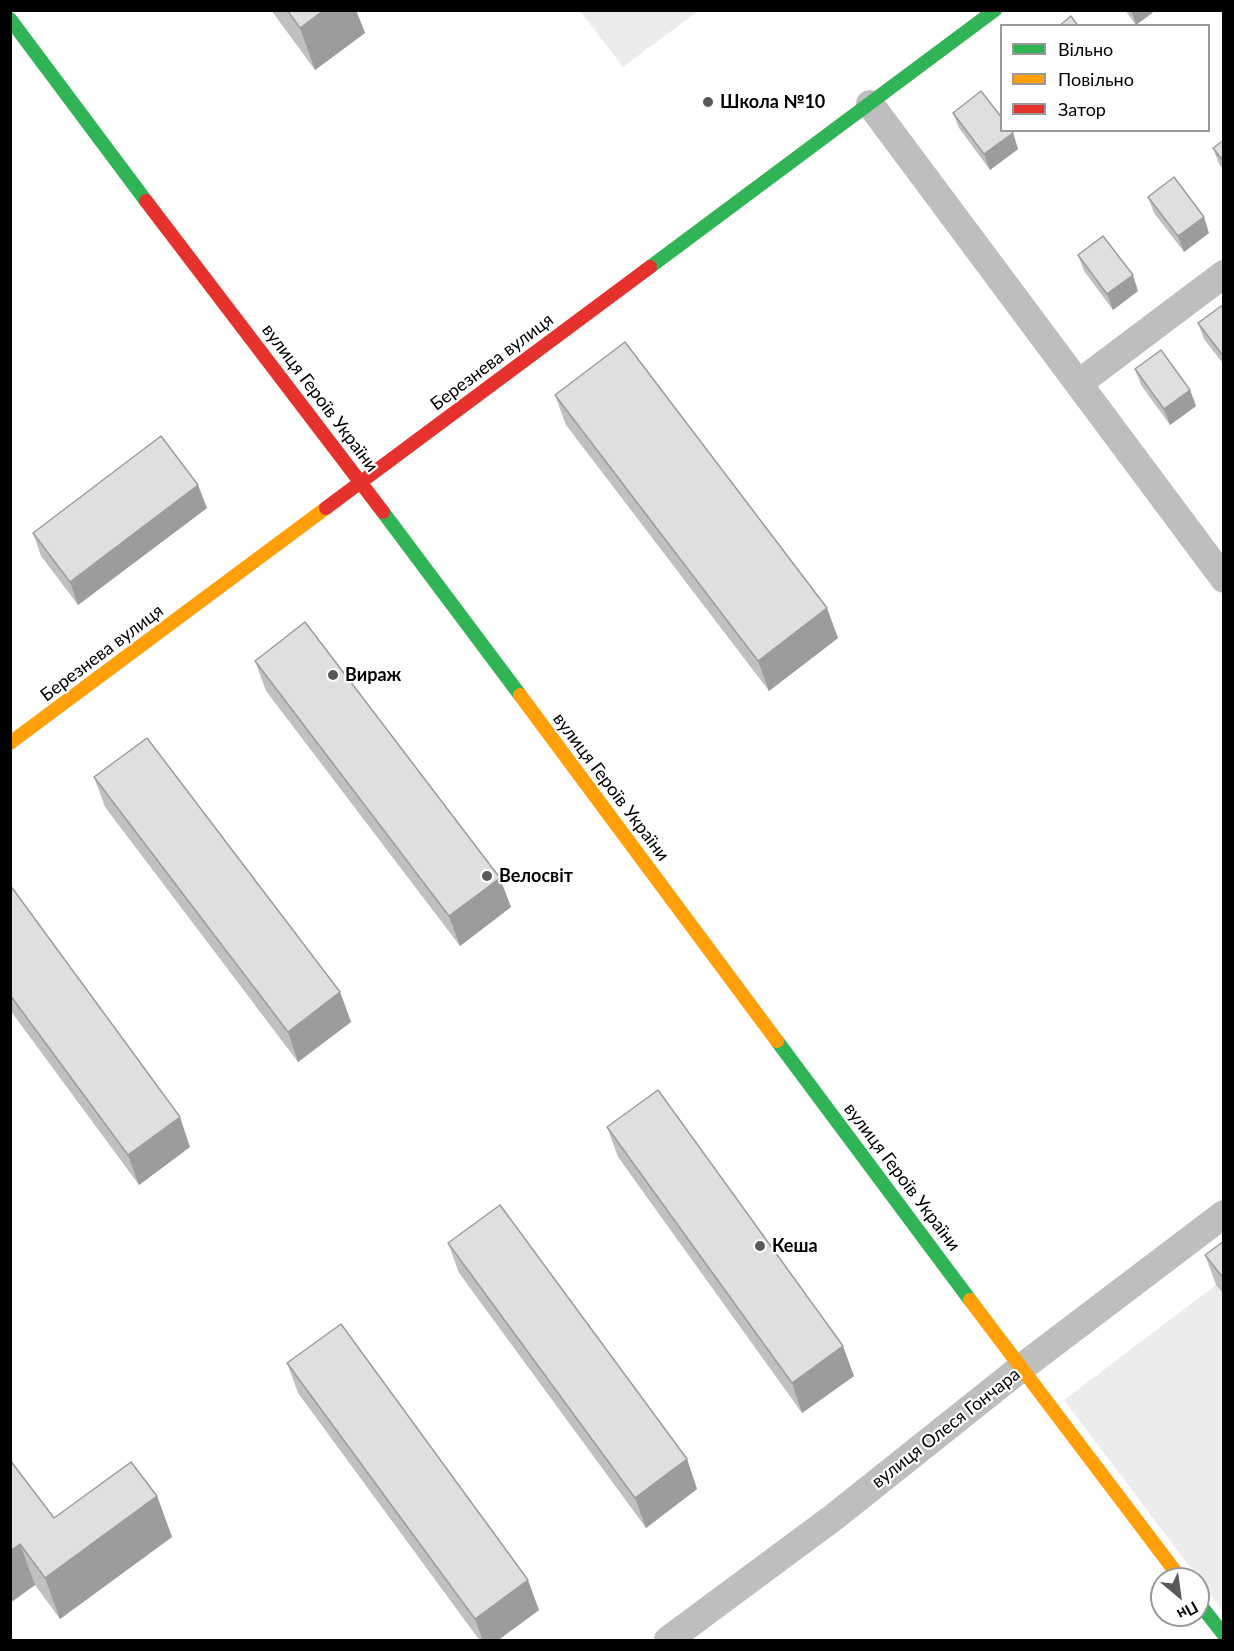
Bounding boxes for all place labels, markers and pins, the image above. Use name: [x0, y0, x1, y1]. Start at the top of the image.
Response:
place label: Школа №10: [720, 91, 825, 113]
marker: Школа №10: [701, 95, 715, 109]
place label: Вираж: [345, 664, 401, 686]
marker: Вираж: [326, 668, 340, 682]
place label: Велосвіт: [499, 865, 573, 887]
marker: Велосвіт: [480, 869, 494, 883]
place label: Кеша: [772, 1235, 818, 1257]
marker: Кеша: [753, 1239, 767, 1253]

